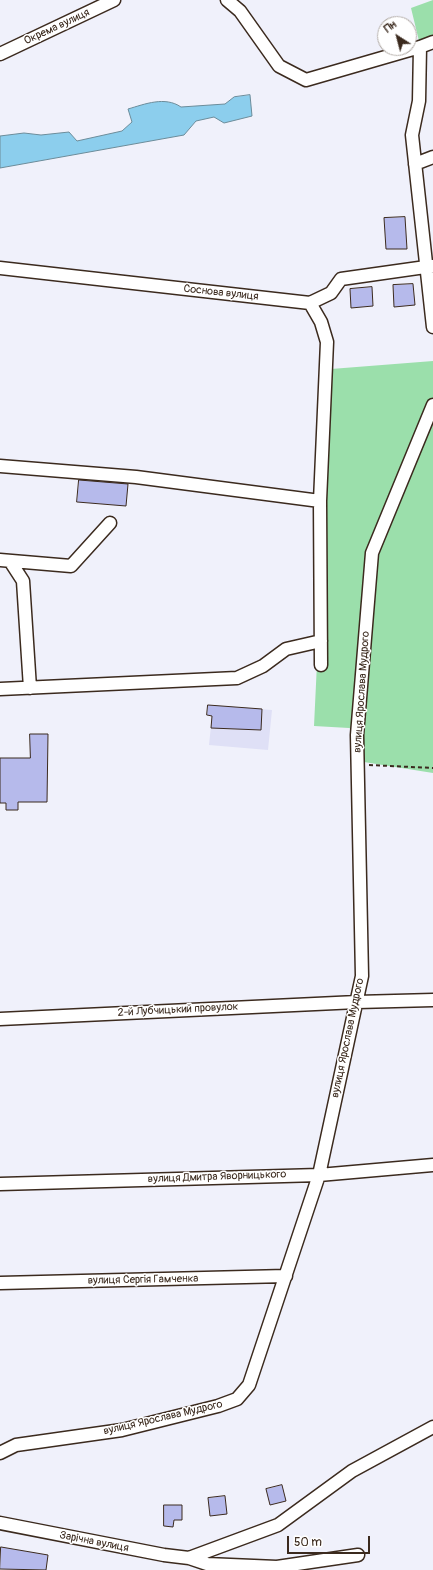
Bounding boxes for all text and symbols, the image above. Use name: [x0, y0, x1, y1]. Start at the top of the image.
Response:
street label: Окрема вулиця: [22, 6, 92, 48]
north arrow: [377, 16, 417, 56]
text: Пн: [382, 18, 399, 36]
street label: Соснова вулиця: [183, 282, 259, 304]
street label: вулиця Ярослава Мудрого: [351, 631, 373, 753]
street label: вулиця Ярослава Мудрого: [329, 977, 367, 1099]
street label: 2-й Лубчицький провулок: [117, 1000, 239, 1020]
street label: вулиця Дмитра Яворницького: [147, 1168, 287, 1186]
street label: вулиця Сергія Гамченка: [87, 1272, 199, 1288]
street label: вулиця Ярослава Мудрого: [102, 1398, 224, 1438]
scale bar: [289, 1528, 372, 1554]
street label: Зарічна вулиця: [58, 1529, 130, 1555]
text: 50 m: [294, 1535, 322, 1550]

